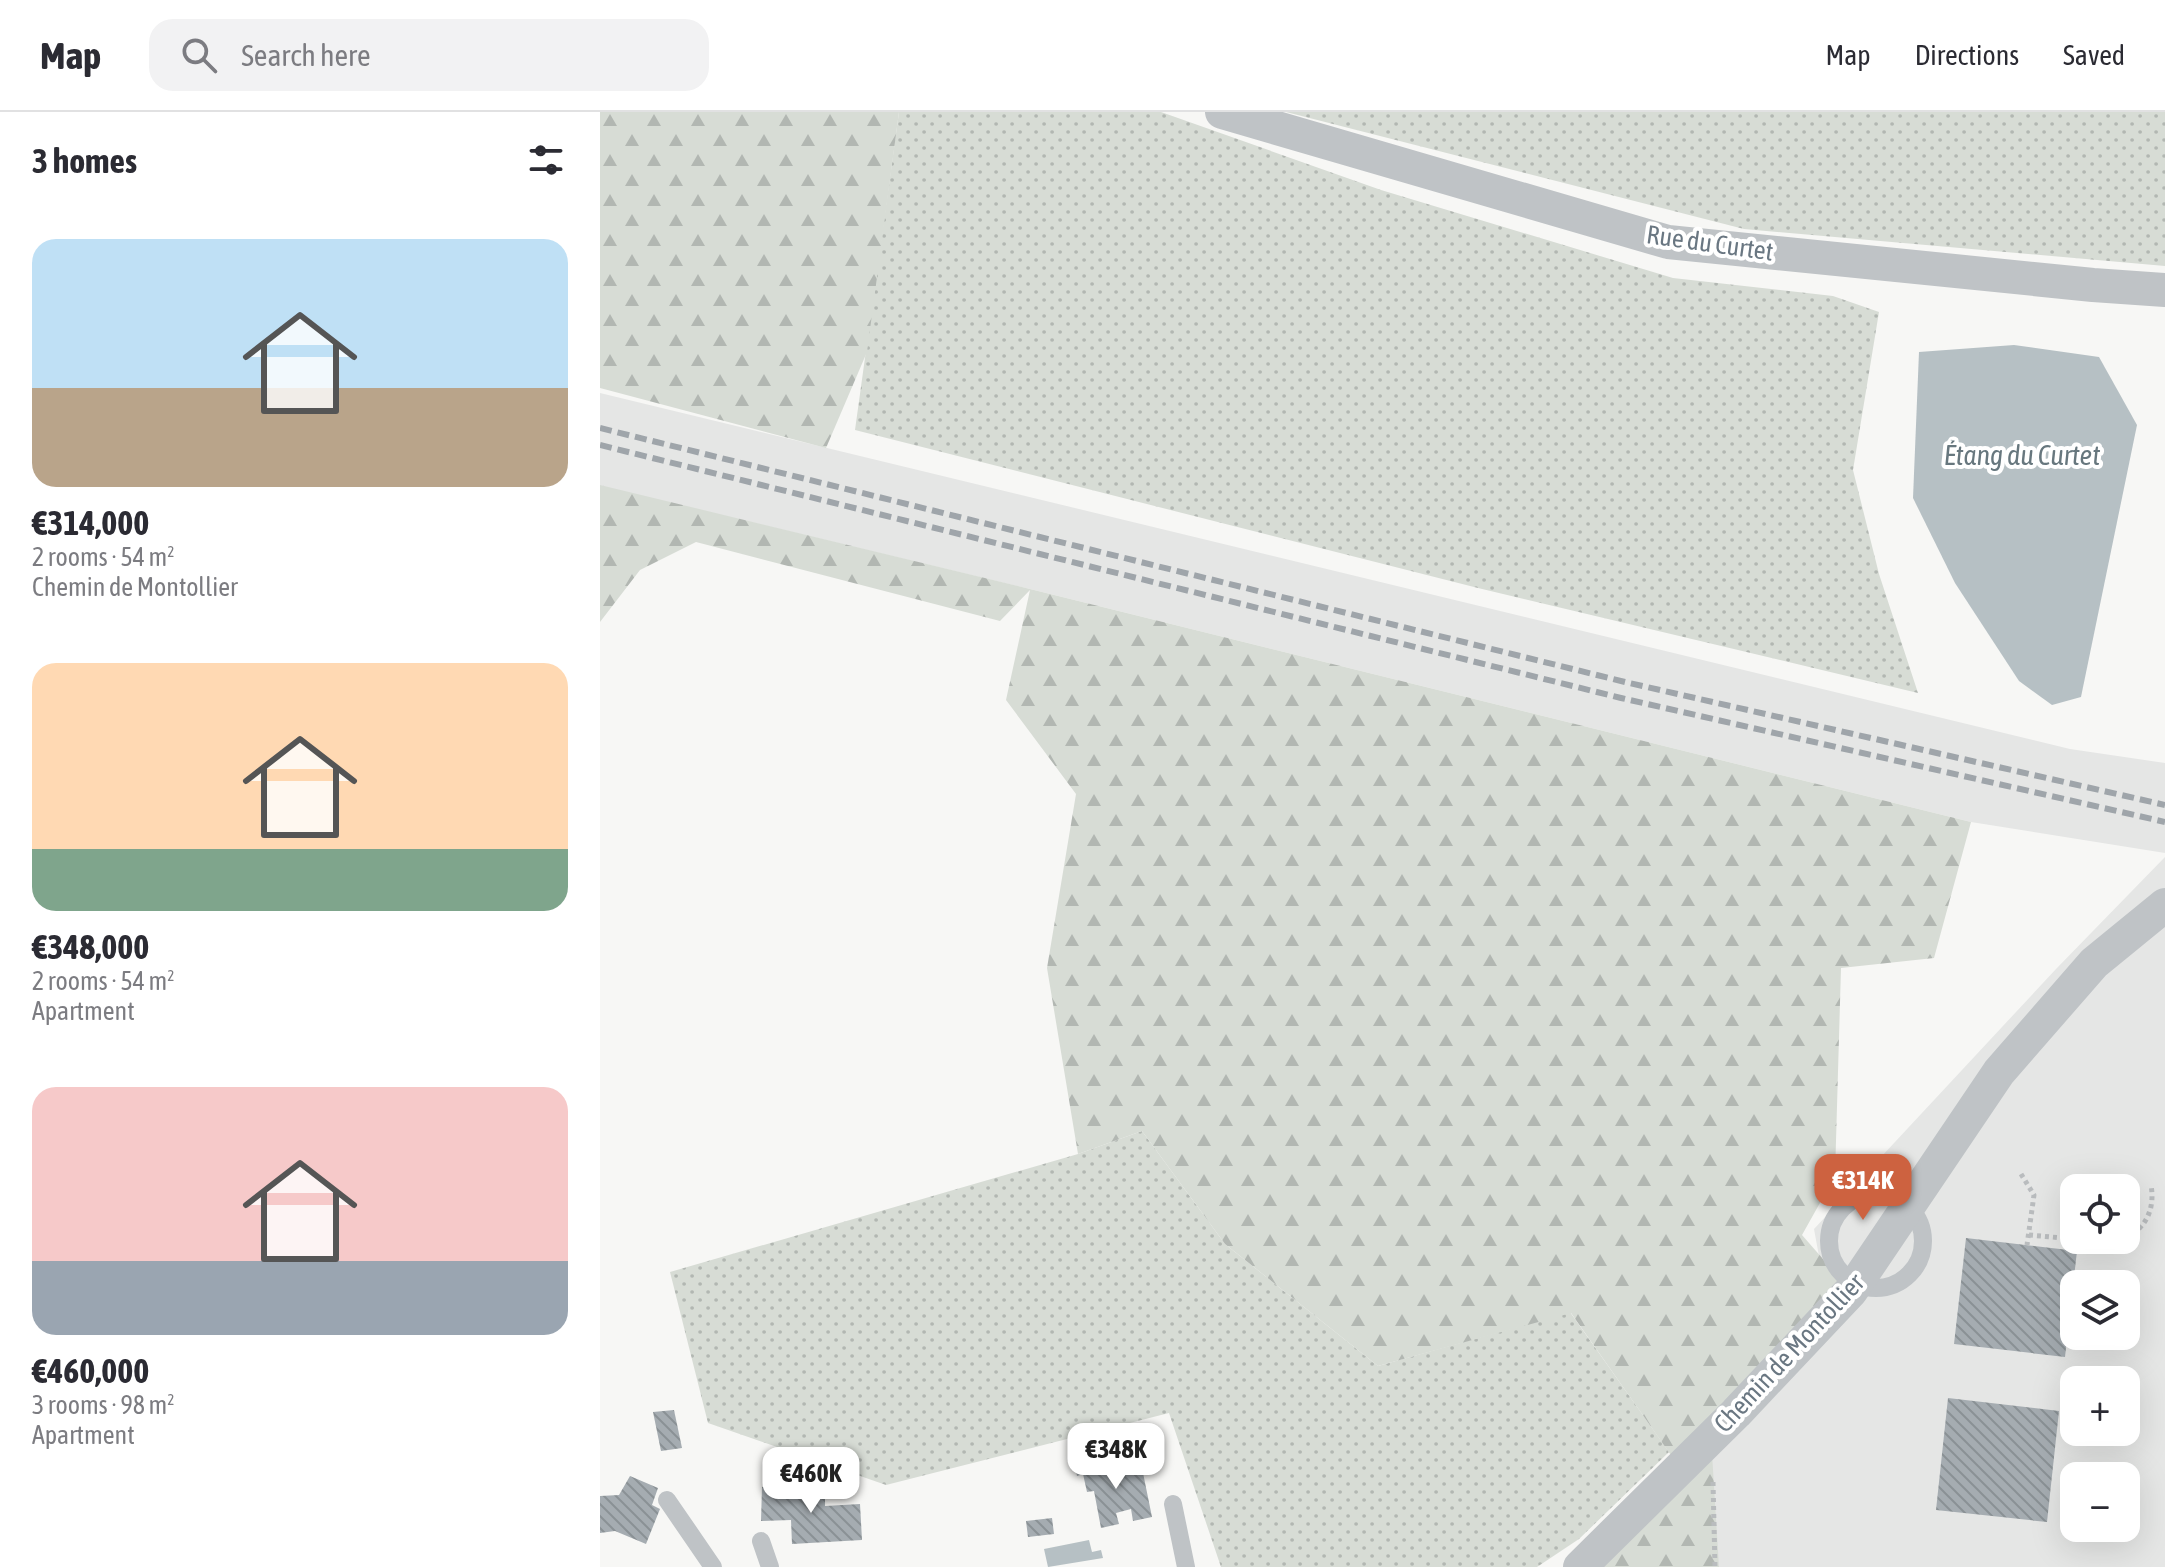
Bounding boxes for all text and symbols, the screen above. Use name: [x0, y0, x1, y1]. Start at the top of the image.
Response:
search box: [149, 19, 709, 91]
icon: search: [177, 33, 221, 77]
text: Map: [40, 34, 101, 77]
text: Search here: [241, 38, 371, 72]
text: Map: [1826, 39, 1871, 71]
text: Directions: [1915, 39, 2019, 71]
text: Saved: [2063, 39, 2125, 71]
icon: filters: [524, 138, 568, 182]
text: 3 homes: [32, 141, 137, 180]
street label: Rue du Curtet: [1645, 219, 1775, 267]
icon: home: [228, 291, 372, 435]
water label: Étang du Curtet: [1944, 439, 2100, 471]
text: €314,000: [32, 503, 149, 542]
text: 2 rooms · 54 m²: [32, 542, 174, 572]
text: Chemin de Montollier: [32, 572, 238, 602]
icon: home: [228, 715, 372, 859]
text: €348,000: [32, 927, 149, 966]
text: 2 rooms · 54 m²: [32, 966, 174, 996]
text: Apartment: [32, 996, 135, 1026]
icon: home: [228, 1139, 372, 1283]
pin: €314K: [1807, 1154, 1919, 1222]
text: €314K: [1832, 1165, 1894, 1195]
map controls: [2060, 1174, 2140, 1542]
button: locate: [2060, 1174, 2140, 1254]
street label: Chemin de Montollier: [1708, 1267, 1870, 1438]
button: layers: [2060, 1270, 2140, 1350]
text: €460,000: [32, 1351, 149, 1390]
button: +: [2060, 1366, 2140, 1446]
text: 3 rooms · 98 m²: [32, 1390, 174, 1420]
text: Apartment: [32, 1420, 135, 1450]
pin: €348K: [1060, 1423, 1172, 1491]
text: €348K: [1085, 1434, 1147, 1464]
pin: €460K: [755, 1447, 867, 1515]
text: €460K: [780, 1458, 842, 1488]
button: −: [2060, 1462, 2140, 1542]

